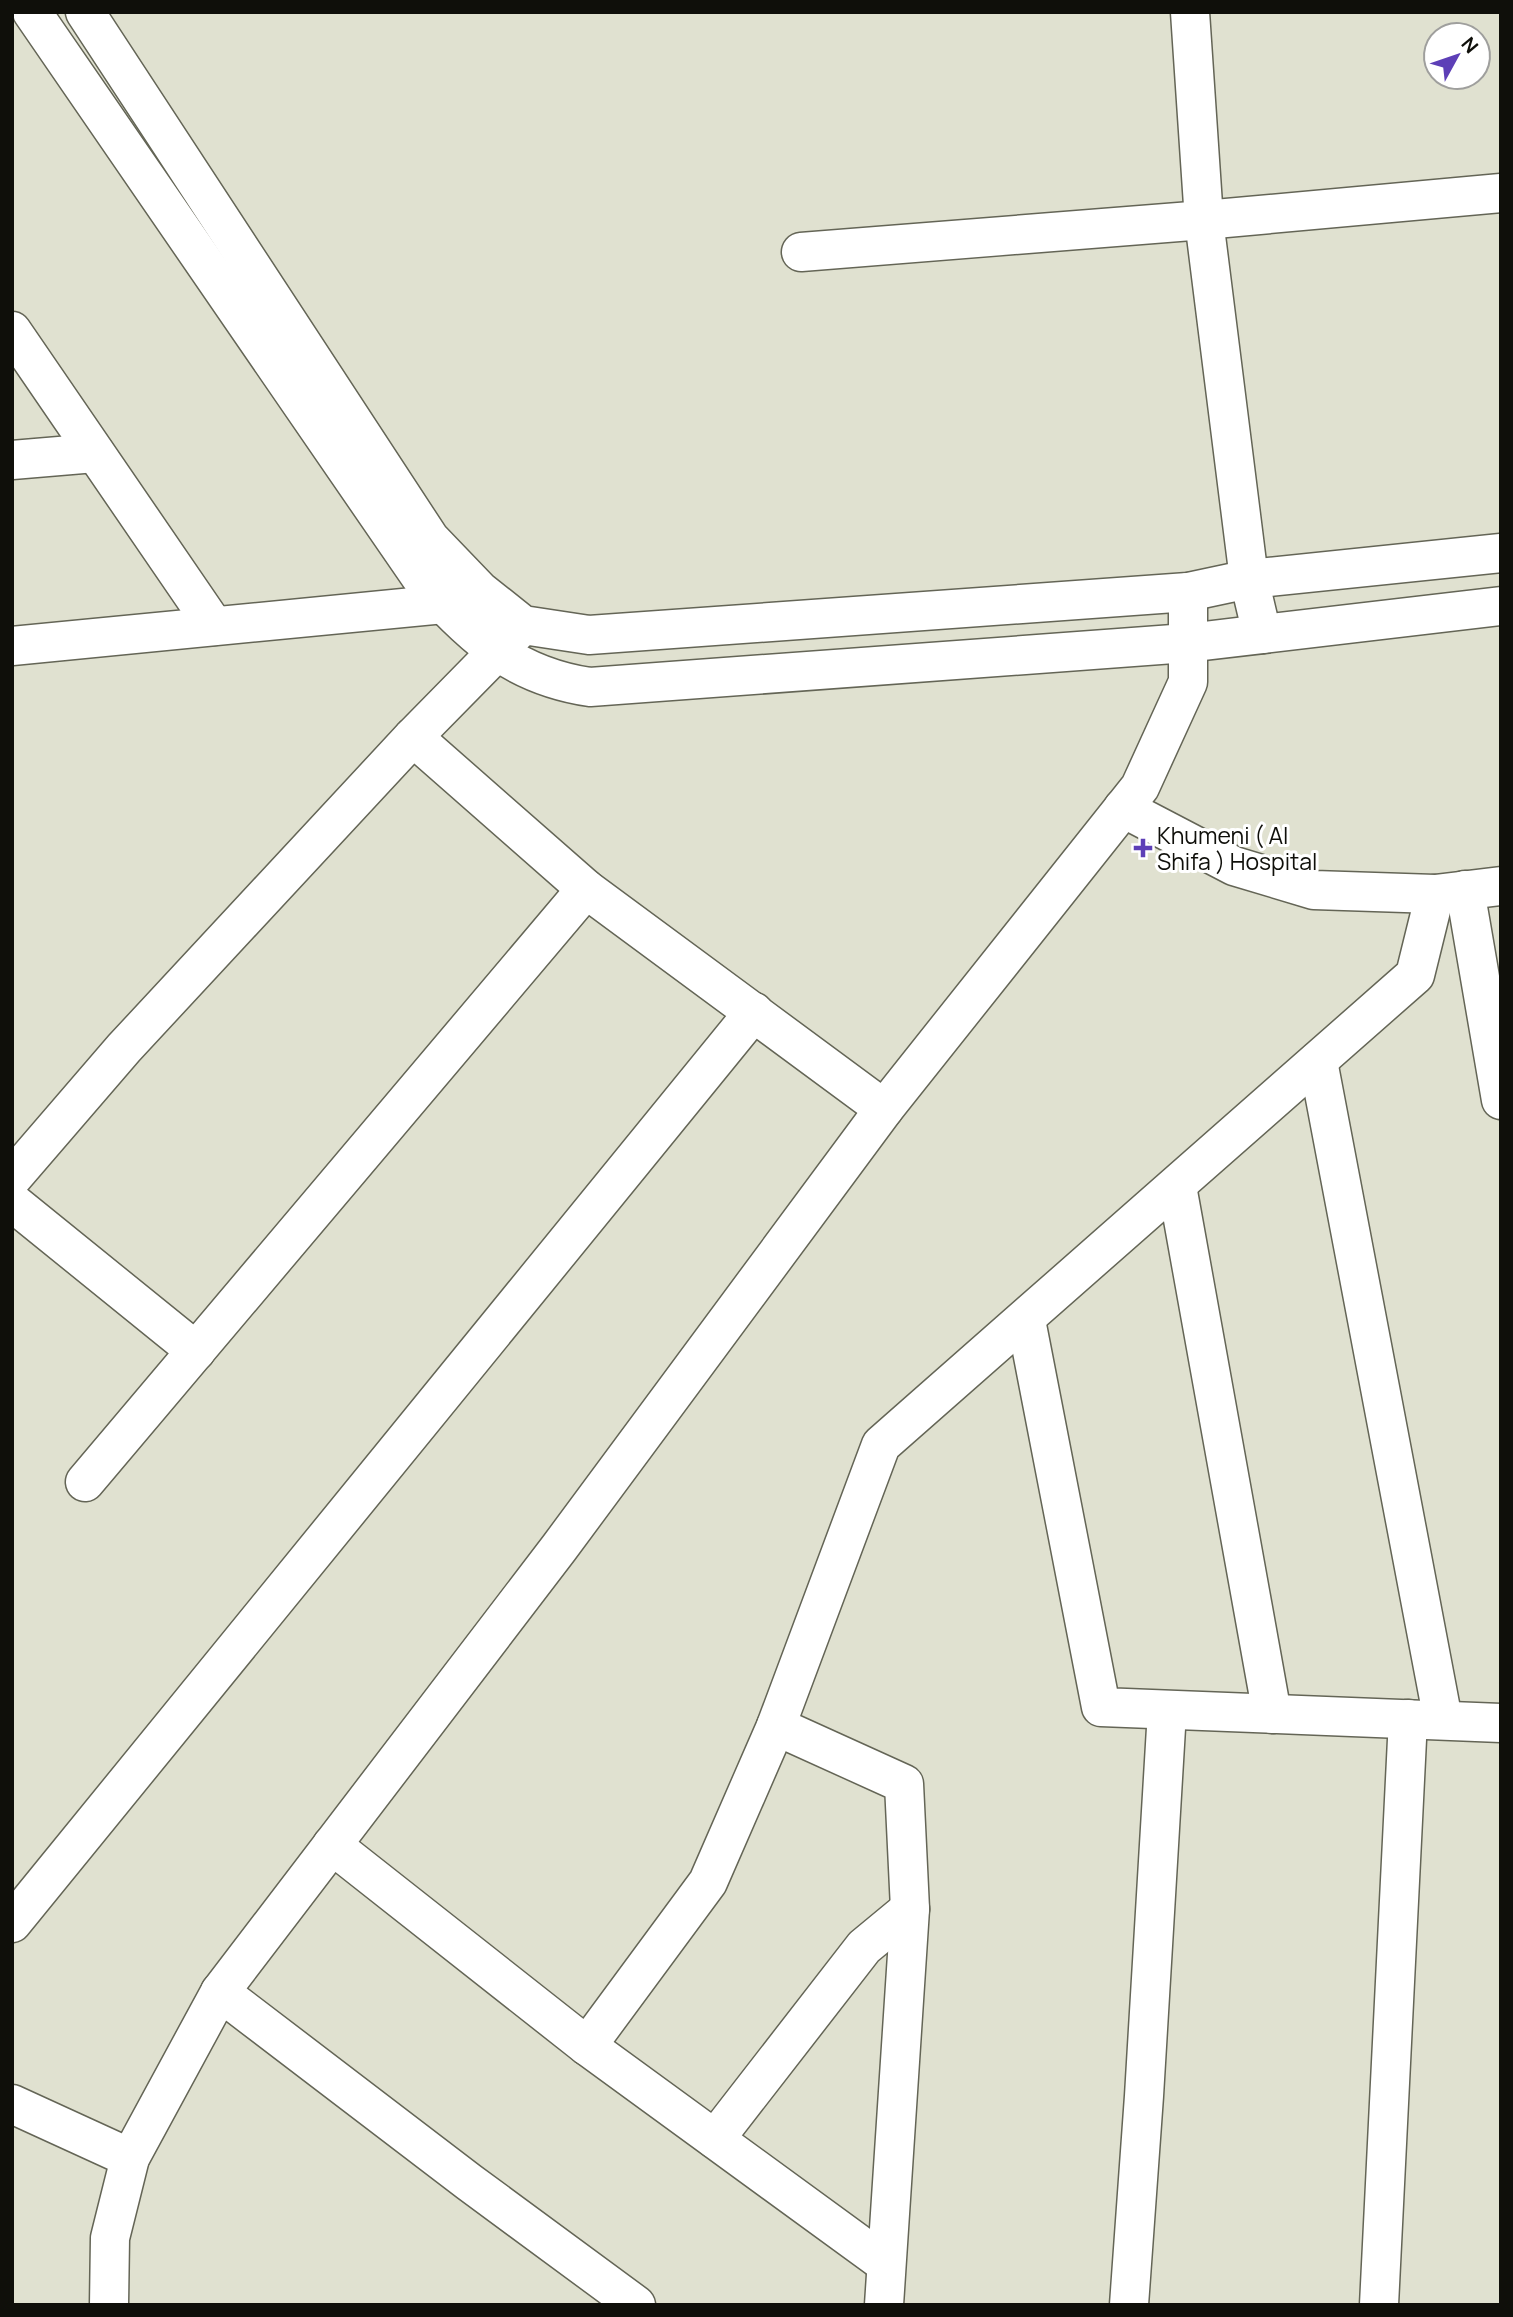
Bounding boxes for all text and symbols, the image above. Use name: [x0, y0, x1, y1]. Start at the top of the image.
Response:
north arrow: [1422, 21, 1492, 91]
text: N: [1456, 31, 1484, 59]
place label: Khumeni ( Al Shifa ) Hospital: [1157, 819, 1317, 877]
marker: Khumeni ( Al Shifa ) Hospital: [1135, 840, 1151, 856]

